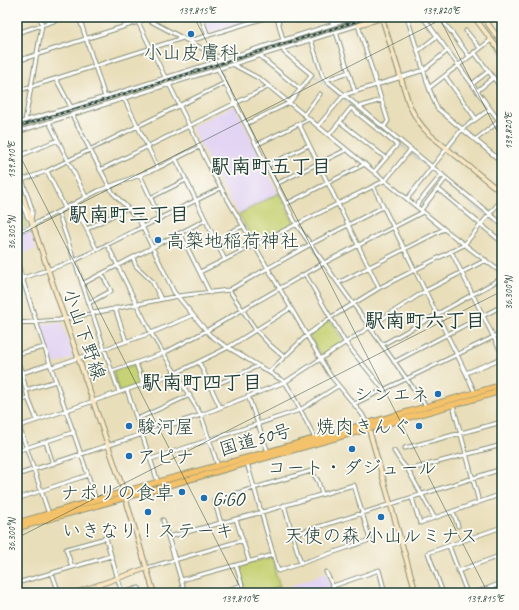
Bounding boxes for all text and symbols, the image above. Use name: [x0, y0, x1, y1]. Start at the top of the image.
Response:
text: 139.815°E: [178, 4, 217, 17]
text: 139.820°E: [422, 4, 461, 17]
marker: 小山皮膚科: [186, 29, 196, 39]
place label: 小山皮膚科: [143, 41, 239, 65]
text: 139.820°E: [502, 111, 515, 150]
text: 139.810°E: [5, 140, 18, 179]
district label: 駅南町五丁目: [211, 154, 331, 179]
district label: 駅南町三丁目: [69, 202, 189, 227]
text: 36.305°N: [5, 214, 18, 250]
place label: 高築地稲荷神社: [166, 229, 299, 253]
marker: 高築地稲荷神社: [153, 235, 163, 245]
text: 36.300°N: [502, 274, 515, 310]
street label: 小山下野線: [57, 285, 111, 383]
district label: 駅南町六丁目: [365, 308, 485, 333]
district label: 駅南町四丁目: [142, 370, 262, 395]
place label: シンエネ: [354, 383, 430, 407]
marker: シンエネ: [433, 389, 443, 399]
place label: 駿河屋: [137, 415, 194, 439]
place label: 焼肉きんぐ: [316, 415, 411, 439]
street label: 国道50号: [216, 418, 294, 462]
marker: 駿河屋: [124, 421, 134, 431]
marker: 焼肉きんぐ: [414, 421, 424, 431]
marker: コート・ダジュール: [347, 444, 357, 454]
place label: アピナ: [137, 445, 194, 469]
marker: アピナ: [124, 451, 134, 461]
place label: コート・ダジュール: [267, 456, 437, 480]
place label: ナポリの食卓: [60, 481, 174, 505]
marker: ナポリの食卓: [177, 487, 187, 497]
place label: GiGO: [212, 487, 246, 511]
marker: GiGO: [199, 493, 209, 503]
marker: いきなり！ステーキ: [143, 507, 153, 517]
marker: 天使の森 小山ルミナス: [376, 512, 386, 522]
text: 36.300°N: [5, 516, 18, 552]
place label: いきなり！ステーキ: [62, 519, 234, 543]
place label: 天使の森 小山ルミナス: [284, 524, 478, 548]
text: 139.810°E: [221, 592, 260, 605]
text: 139.815°E: [466, 592, 505, 605]

